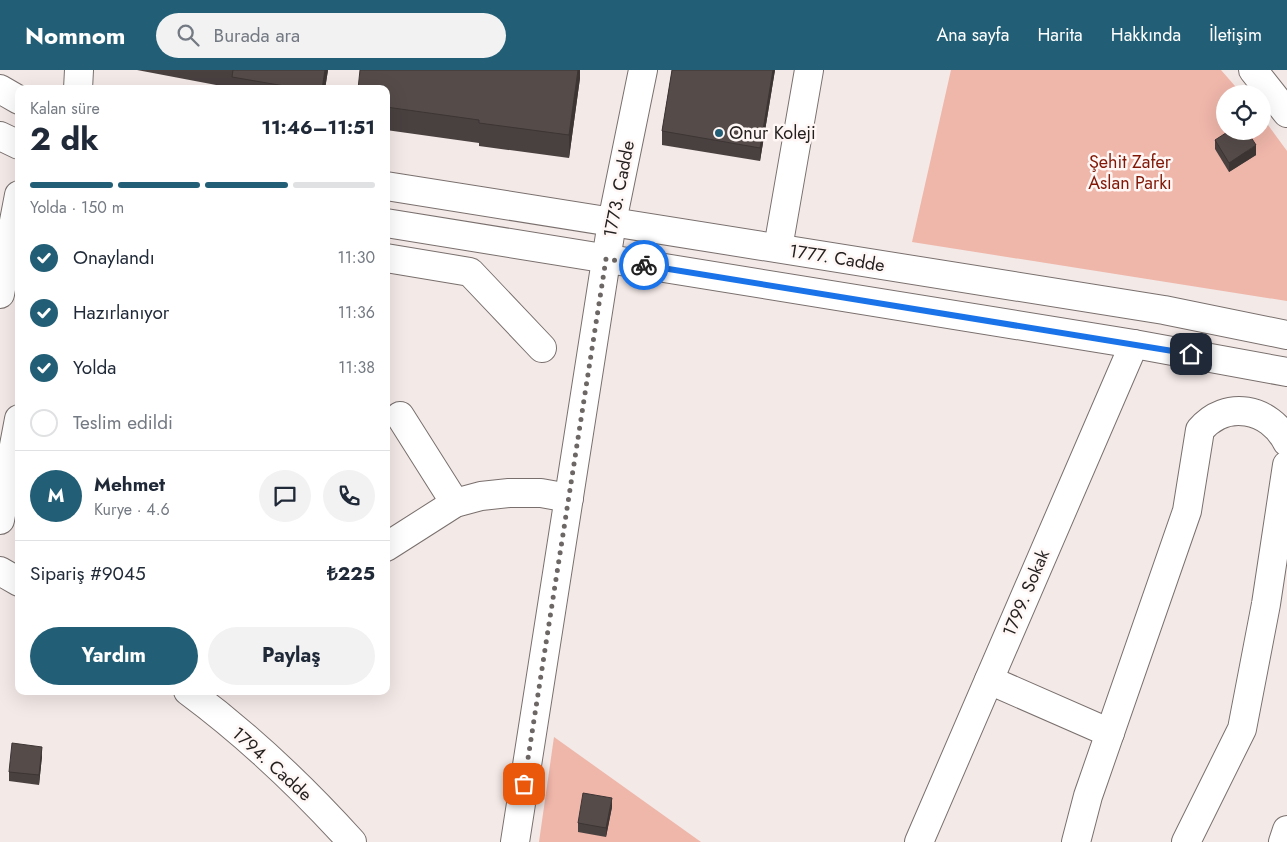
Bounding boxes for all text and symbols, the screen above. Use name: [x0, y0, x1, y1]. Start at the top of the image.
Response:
search box: [156, 13, 506, 58]
text: Nomnom: [25, 18, 126, 53]
icon: search: [174, 21, 202, 49]
text: Burada ara: [214, 22, 300, 49]
text: Ana sayfa: [936, 22, 1009, 48]
text: Harita: [1037, 22, 1083, 48]
text: Hakkında: [1111, 22, 1181, 48]
text: İletişim: [1209, 22, 1262, 48]
map controls: [1216, 85, 1271, 140]
button: locate: [1216, 85, 1271, 140]
text: Kalan süre: [30, 97, 100, 120]
text: 11:46–11:51: [261, 114, 375, 141]
text: 2 dk: [30, 116, 99, 162]
place label: Onur Koleji: [729, 120, 816, 146]
marker: Onur Koleji: [713, 127, 725, 139]
street label: 1773. Cadde: [597, 138, 641, 240]
park label: Şehit Zafer Aslan Parkı: [1088, 149, 1172, 196]
text: Yolda · 150 m: [30, 196, 124, 219]
street label: 1777. Cadde: [787, 238, 887, 278]
courier: [619, 240, 669, 290]
icon: check: [30, 244, 58, 272]
text: Onaylandı: [73, 244, 155, 271]
text: 11:30: [337, 246, 375, 269]
icon: bike: [630, 251, 658, 279]
icon: check: [30, 299, 58, 327]
text: Hazırlanıyor: [73, 299, 169, 326]
text: 11:36: [338, 301, 375, 324]
pin: [1170, 333, 1212, 375]
icon: home: [1177, 340, 1205, 368]
icon: check: [30, 354, 58, 382]
text: Yolda: [73, 354, 116, 381]
text: 11:38: [338, 356, 375, 379]
text: Teslim edildi: [73, 409, 173, 436]
button: chat: [259, 470, 311, 522]
button: phone: [323, 470, 375, 522]
text: Mehmet: [94, 471, 165, 498]
text: M: [48, 482, 64, 509]
text: Kurye · 4.6: [94, 498, 170, 521]
street label: 1799. Sokak: [996, 545, 1056, 640]
text: Sipariş #9045: [30, 560, 146, 587]
text: ₺225: [327, 560, 375, 587]
button: Yardım: [30, 627, 198, 685]
button: Paylaş: [208, 627, 375, 685]
street label: 1794. Cadde: [226, 721, 318, 807]
pin: [503, 763, 545, 805]
icon: bag: [510, 770, 538, 798]

